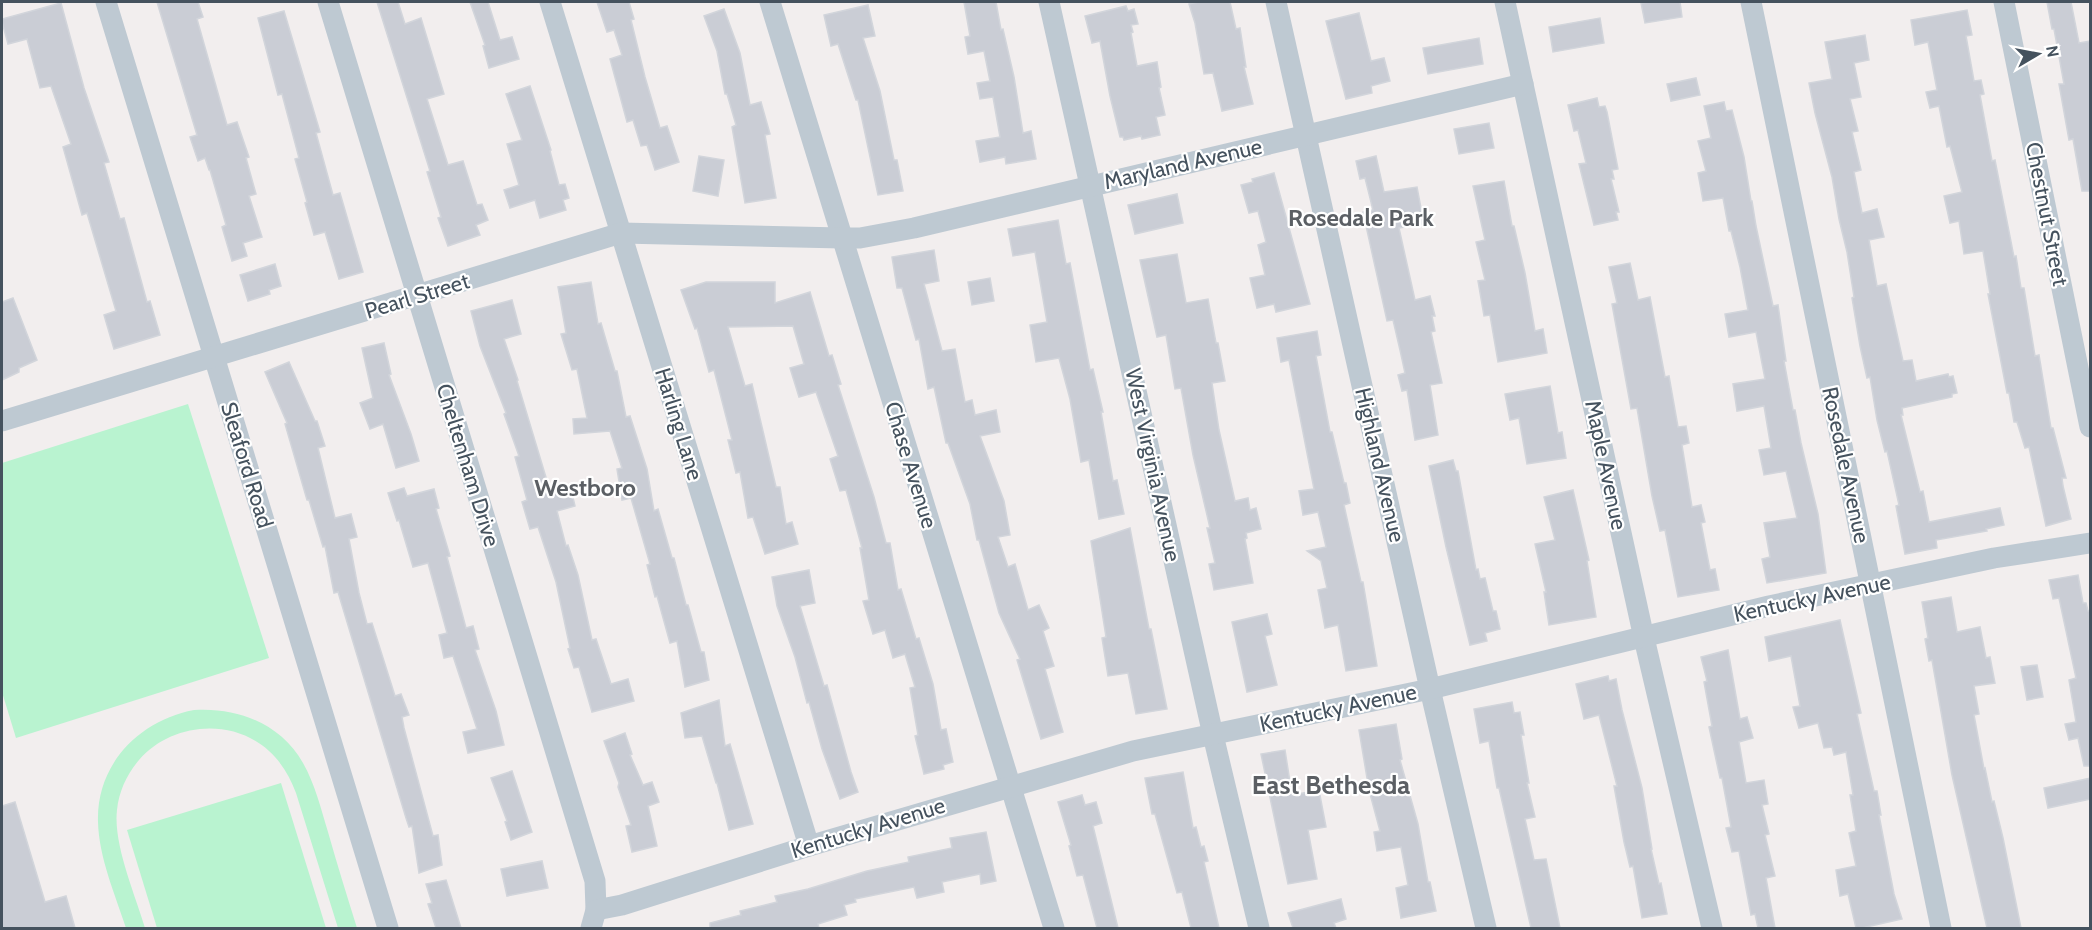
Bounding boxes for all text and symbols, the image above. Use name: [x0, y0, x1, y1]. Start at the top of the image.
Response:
north arrow: [2008, 24, 2068, 84]
text: N: [2042, 44, 2063, 59]
street label: Maryland Avenue: [1101, 133, 1265, 195]
street label: Chestnut Street: [2020, 140, 2074, 289]
district label: Rosedale Park: [1288, 203, 1434, 232]
street label: Pearl Street: [362, 267, 473, 325]
street label: Harling Lane: [649, 365, 709, 483]
street label: West Virginia Avenue: [1119, 366, 1187, 564]
street label: Cheltenham Drive: [430, 380, 506, 550]
street label: Rosedale Avenue: [1816, 384, 1876, 546]
street label: Highland Avenue: [1349, 385, 1411, 545]
street label: Chase Avenue: [879, 398, 943, 532]
street label: Maple Avenue: [1579, 398, 1633, 532]
street label: Sleaford Road: [215, 399, 279, 531]
district label: Westboro: [534, 473, 636, 502]
street label: Kentucky Avenue: [1731, 568, 1893, 628]
street label: Kentucky Avenue: [1257, 678, 1419, 738]
district label: East Bethesda: [1252, 769, 1410, 801]
street label: Kentucky Avenue: [788, 792, 948, 864]

